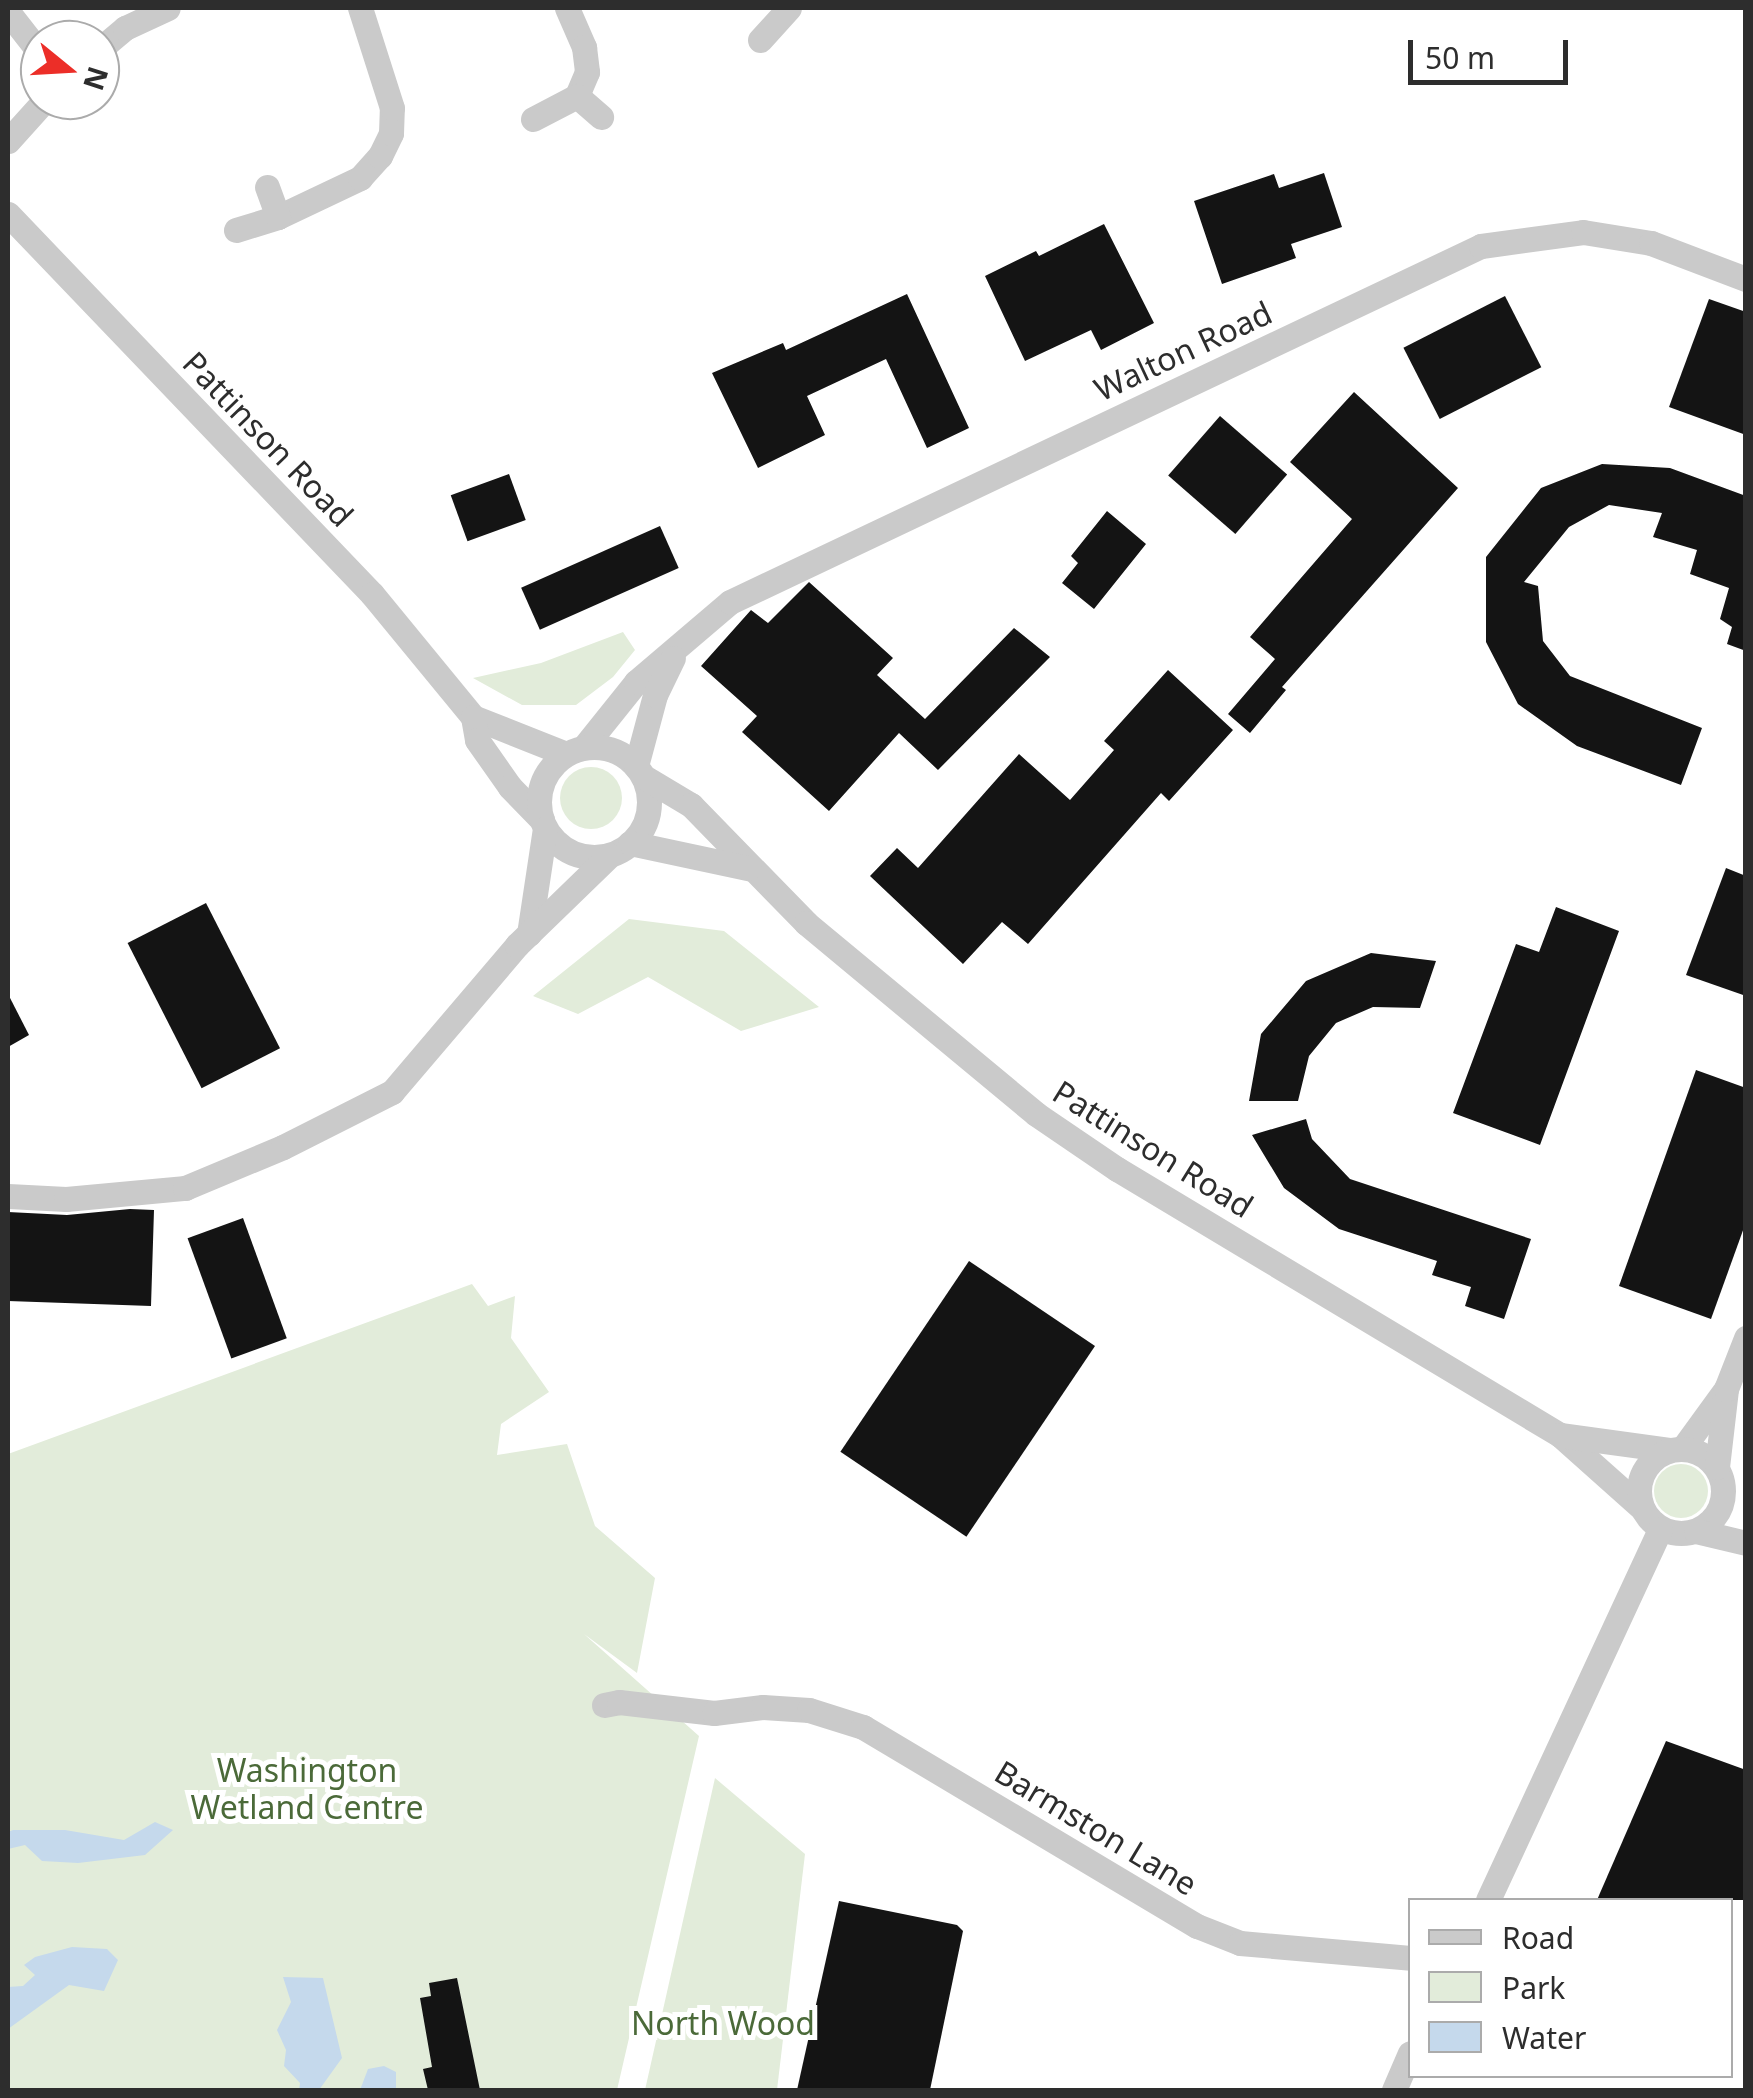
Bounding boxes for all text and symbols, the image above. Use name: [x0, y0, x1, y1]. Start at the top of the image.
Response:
north arrow: [20, 20, 120, 120]
scale bar: [1413, 20, 1573, 82]
text: 50 m: [1425, 37, 1495, 78]
text: N: [75, 62, 118, 95]
street label: Walton Road: [1088, 293, 1278, 409]
street label: Pattinson Road: [175, 344, 361, 534]
street label: Pattinson Road: [1046, 1072, 1260, 1226]
park label: Washington Wetland Centre: [191, 1752, 423, 1827]
street label: Barmston Lane: [988, 1753, 1204, 1903]
legend: [1408, 1898, 1733, 2078]
text: Road: [1502, 1917, 1574, 1958]
text: Park: [1502, 1967, 1565, 2008]
park label: North Wood: [631, 2004, 815, 2042]
text: Water: [1502, 2017, 1586, 2058]

